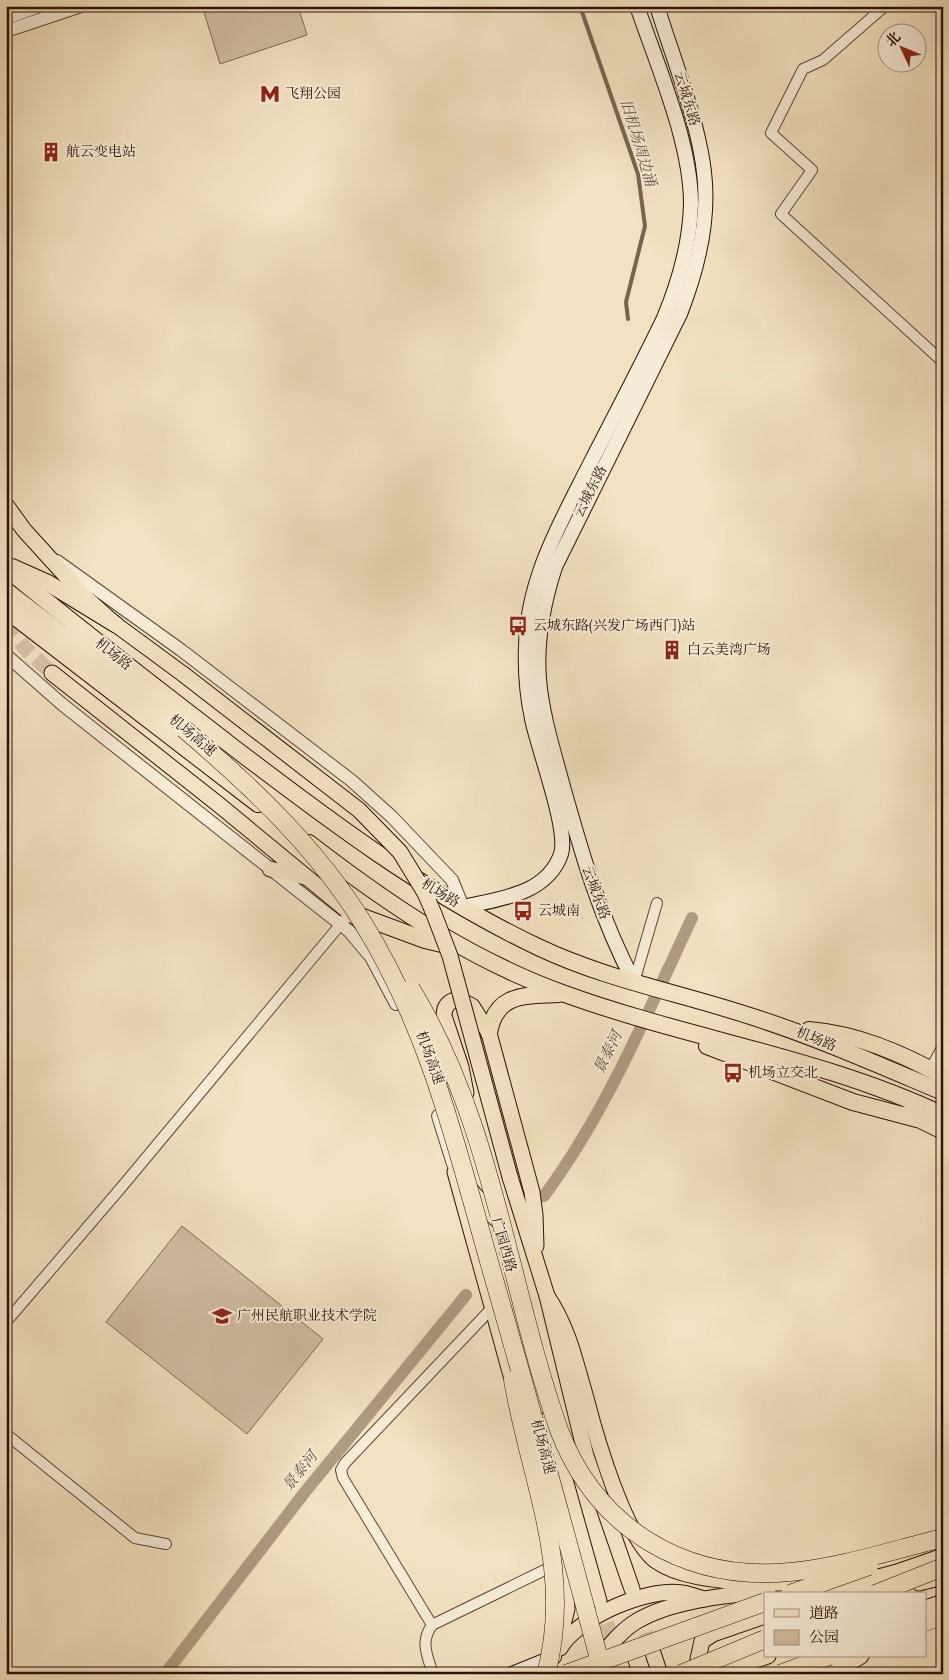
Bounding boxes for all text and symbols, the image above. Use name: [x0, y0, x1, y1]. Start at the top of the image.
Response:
north arrow: [876, 22, 926, 72]
text: 北: [882, 28, 905, 52]
street label: 云城东路: [669, 69, 703, 129]
metro station icon: 飞翔公园: [259, 83, 281, 105]
place label: 飞翔公园: [285, 85, 341, 104]
water label: 旧机场周边涌: [614, 97, 661, 191]
building icon: 航云变电站: [40, 141, 62, 163]
place label: 航云变电站: [66, 143, 136, 162]
street label: 云城东路: [570, 463, 612, 521]
bus stop icon: 云城东路(兴发广场西门)站: [507, 615, 529, 637]
place label: 云城东路(兴发广场西门)站: [533, 617, 695, 636]
street label: 机场路: [91, 635, 135, 675]
building icon: 白云美湾广场: [661, 639, 683, 661]
place label: 白云美湾广场: [687, 641, 771, 660]
street label: 机场高速: [164, 711, 220, 761]
street label: 云城东路: [576, 863, 614, 923]
street label: 机场路: [417, 875, 463, 913]
bus stop icon: 云城南: [512, 900, 534, 922]
place label: 云城南: [538, 902, 580, 921]
street label: 机场路: [793, 1023, 839, 1057]
water label: 景泰河: [590, 1025, 630, 1078]
street label: 机场高速: [410, 1028, 448, 1088]
bus stop icon: 机场立交北: [722, 1062, 744, 1084]
place label: 机场立交北: [748, 1064, 818, 1083]
street label: 广园西路: [486, 1215, 520, 1275]
school or university icon: 广州民航职业技术学院: [211, 1305, 233, 1327]
place label: 广州民航职业技术学院: [237, 1307, 377, 1326]
street label: 机场高速: [526, 1417, 558, 1477]
water label: 景泰河: [279, 1446, 325, 1496]
legend: [764, 1592, 926, 1658]
text: 道路: [809, 1604, 839, 1625]
text: 公园: [809, 1628, 839, 1649]

